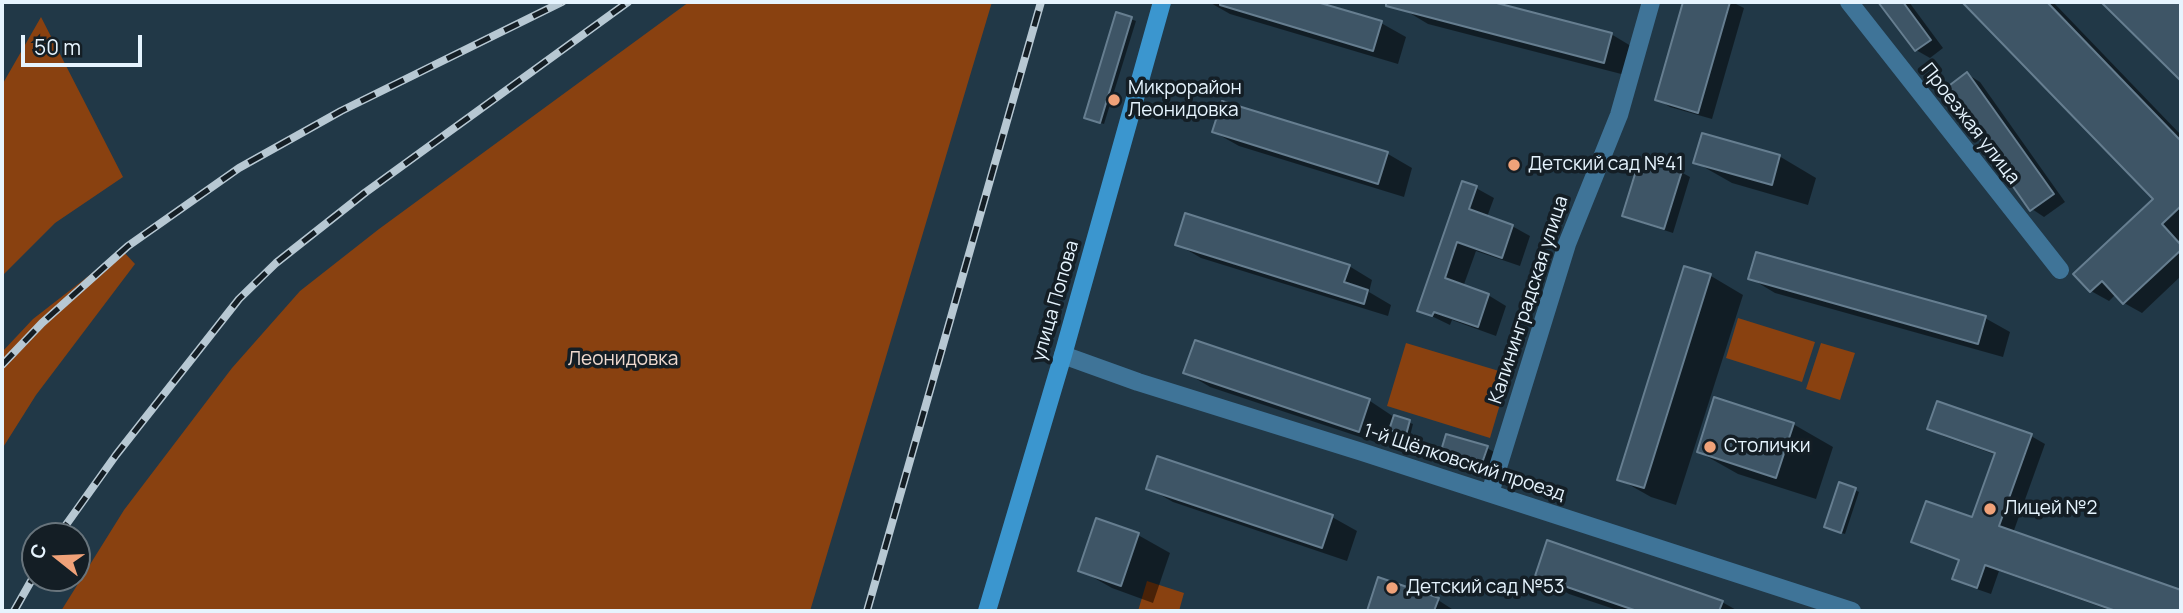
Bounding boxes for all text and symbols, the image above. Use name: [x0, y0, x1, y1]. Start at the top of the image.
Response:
scale bar: [24, 21, 145, 65]
text: 50 m: [34, 33, 81, 61]
street label: Проезжая улица: [1916, 59, 2024, 189]
place label: Микрорайон Леонидовка: [1128, 78, 1242, 122]
marker: Микрорайон Леонидовка: [1106, 92, 1122, 108]
place label: Детский сад №41: [1528, 154, 1684, 176]
marker: Детский сад №41: [1506, 157, 1522, 173]
street label: Калининградская улица: [1485, 193, 1573, 407]
street label: улица Попова: [1028, 238, 1084, 364]
park label: Леонидовка: [568, 349, 678, 371]
street label: 1-й Щёлковский проезд: [1360, 420, 1568, 506]
place label: Столички: [1724, 436, 1811, 458]
marker: Столички: [1702, 439, 1718, 455]
place label: Лицей №2: [2004, 498, 2097, 520]
marker: Лицей №2: [1982, 501, 1998, 517]
north arrow: [21, 522, 91, 592]
text: С: [23, 540, 52, 562]
place label: Детский сад №53: [1406, 577, 1564, 599]
marker: Детский сад №53: [1384, 580, 1400, 596]

